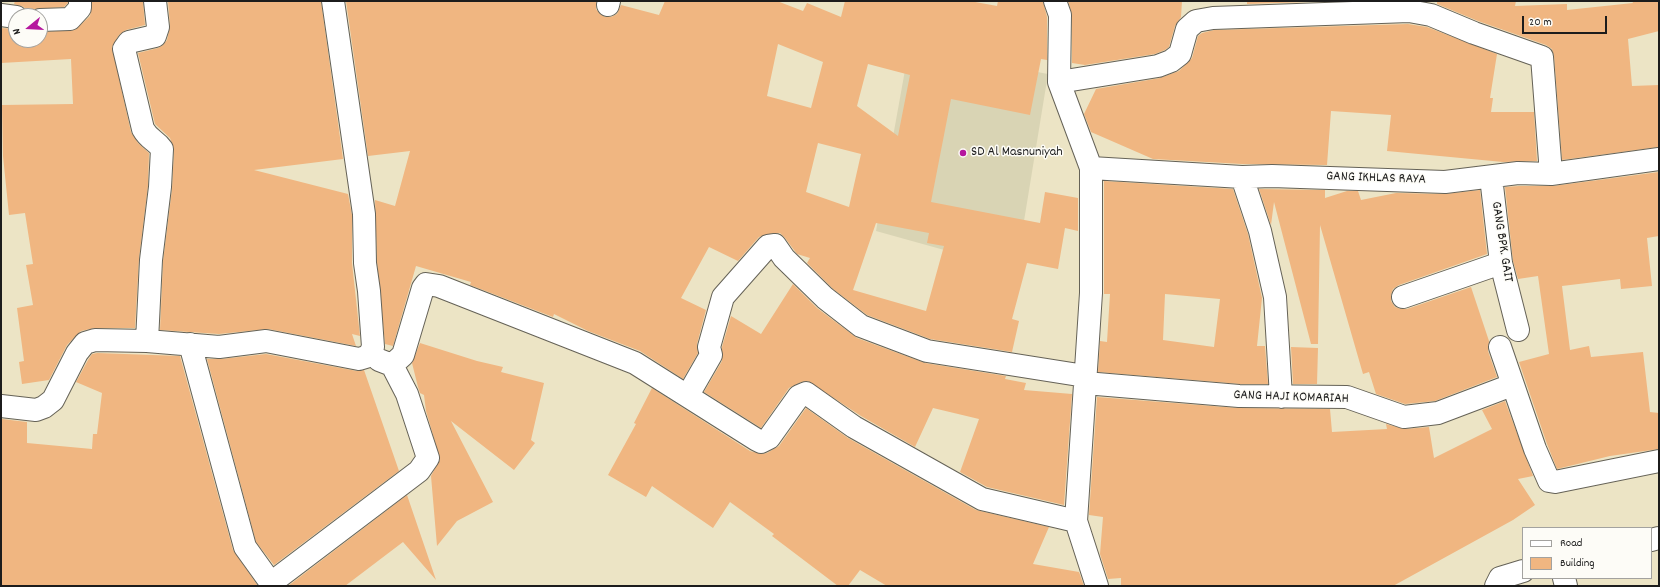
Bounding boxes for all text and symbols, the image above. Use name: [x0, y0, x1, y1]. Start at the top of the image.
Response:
north arrow: [8, 8, 48, 48]
scale bar: [1524, 8, 1609, 34]
text: 20 m: [1529, 14, 1552, 31]
text: N: [9, 26, 26, 36]
place label: SD Al Masnuniyah: [971, 145, 1063, 161]
marker: SD Al Masnuniyah: [958, 148, 968, 158]
street label: GANG IKHLAS RAYA: [1326, 169, 1426, 189]
street label: GANG BPK. GAIT: [1486, 200, 1516, 284]
street label: GANG HAJI KOMARIAH: [1233, 388, 1349, 408]
legend: [1522, 527, 1652, 579]
text: Road: [1560, 535, 1582, 552]
text: Building: [1560, 555, 1595, 572]

